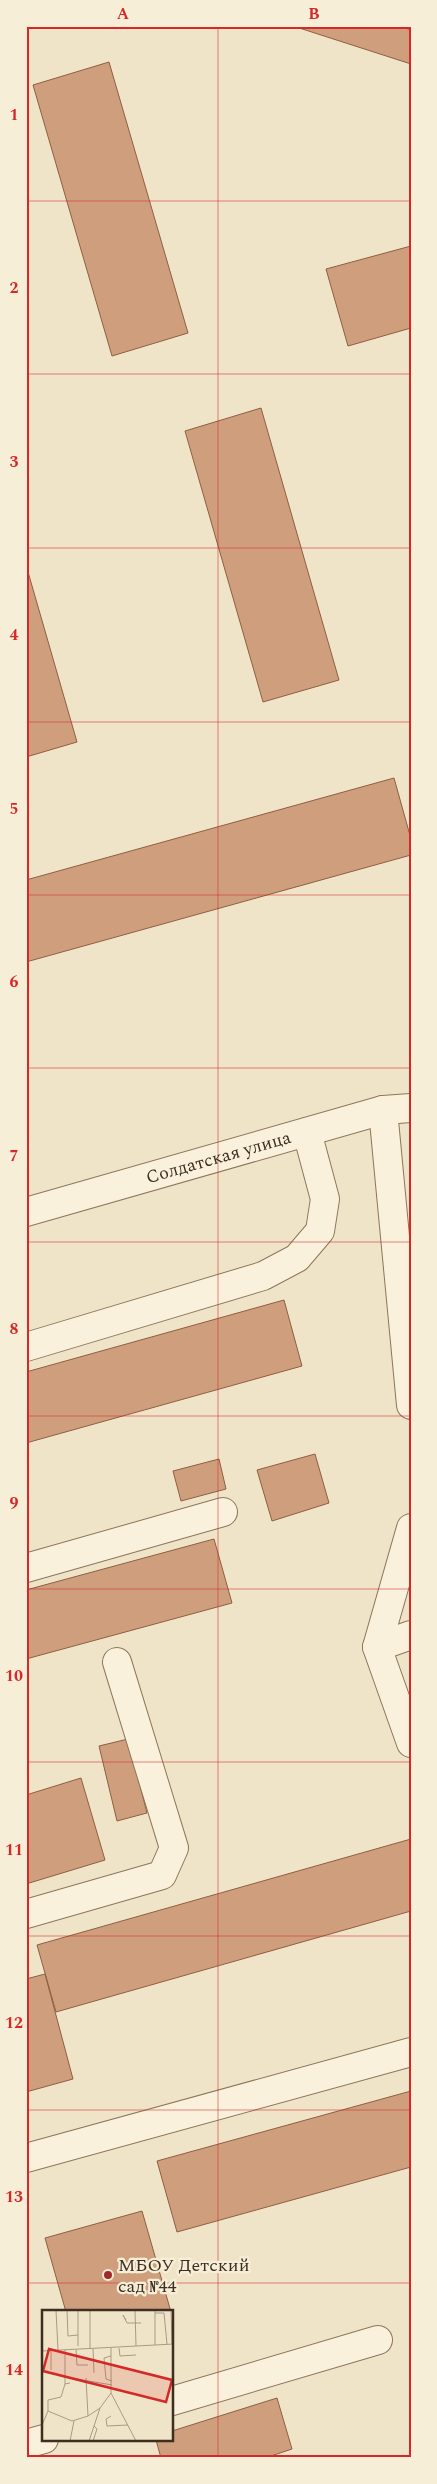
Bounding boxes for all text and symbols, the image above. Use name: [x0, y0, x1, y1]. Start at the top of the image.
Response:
text: A: [117, 2, 130, 26]
text: B: [308, 2, 320, 26]
text: 1: [10, 103, 18, 127]
text: 2: [10, 276, 19, 300]
text: 3: [10, 450, 19, 474]
text: 4: [10, 623, 19, 647]
text: 5: [10, 797, 18, 821]
text: 6: [10, 970, 19, 994]
street label: Солдатская улица: [143, 1124, 294, 1191]
text: 7: [10, 1144, 19, 1168]
text: 8: [10, 1317, 19, 1341]
text: 9: [10, 1491, 19, 1515]
text: 10: [5, 1664, 23, 1688]
text: 11: [5, 1838, 23, 1862]
text: 12: [5, 2011, 23, 2035]
text: 13: [5, 2185, 23, 2209]
place label: МБОУ Детский сад №44: [118, 2252, 249, 2300]
marker: МБОУ Детский сад №44: [102, 2269, 114, 2281]
inset map: [42, 2310, 174, 2442]
text: 14: [5, 2358, 23, 2382]

